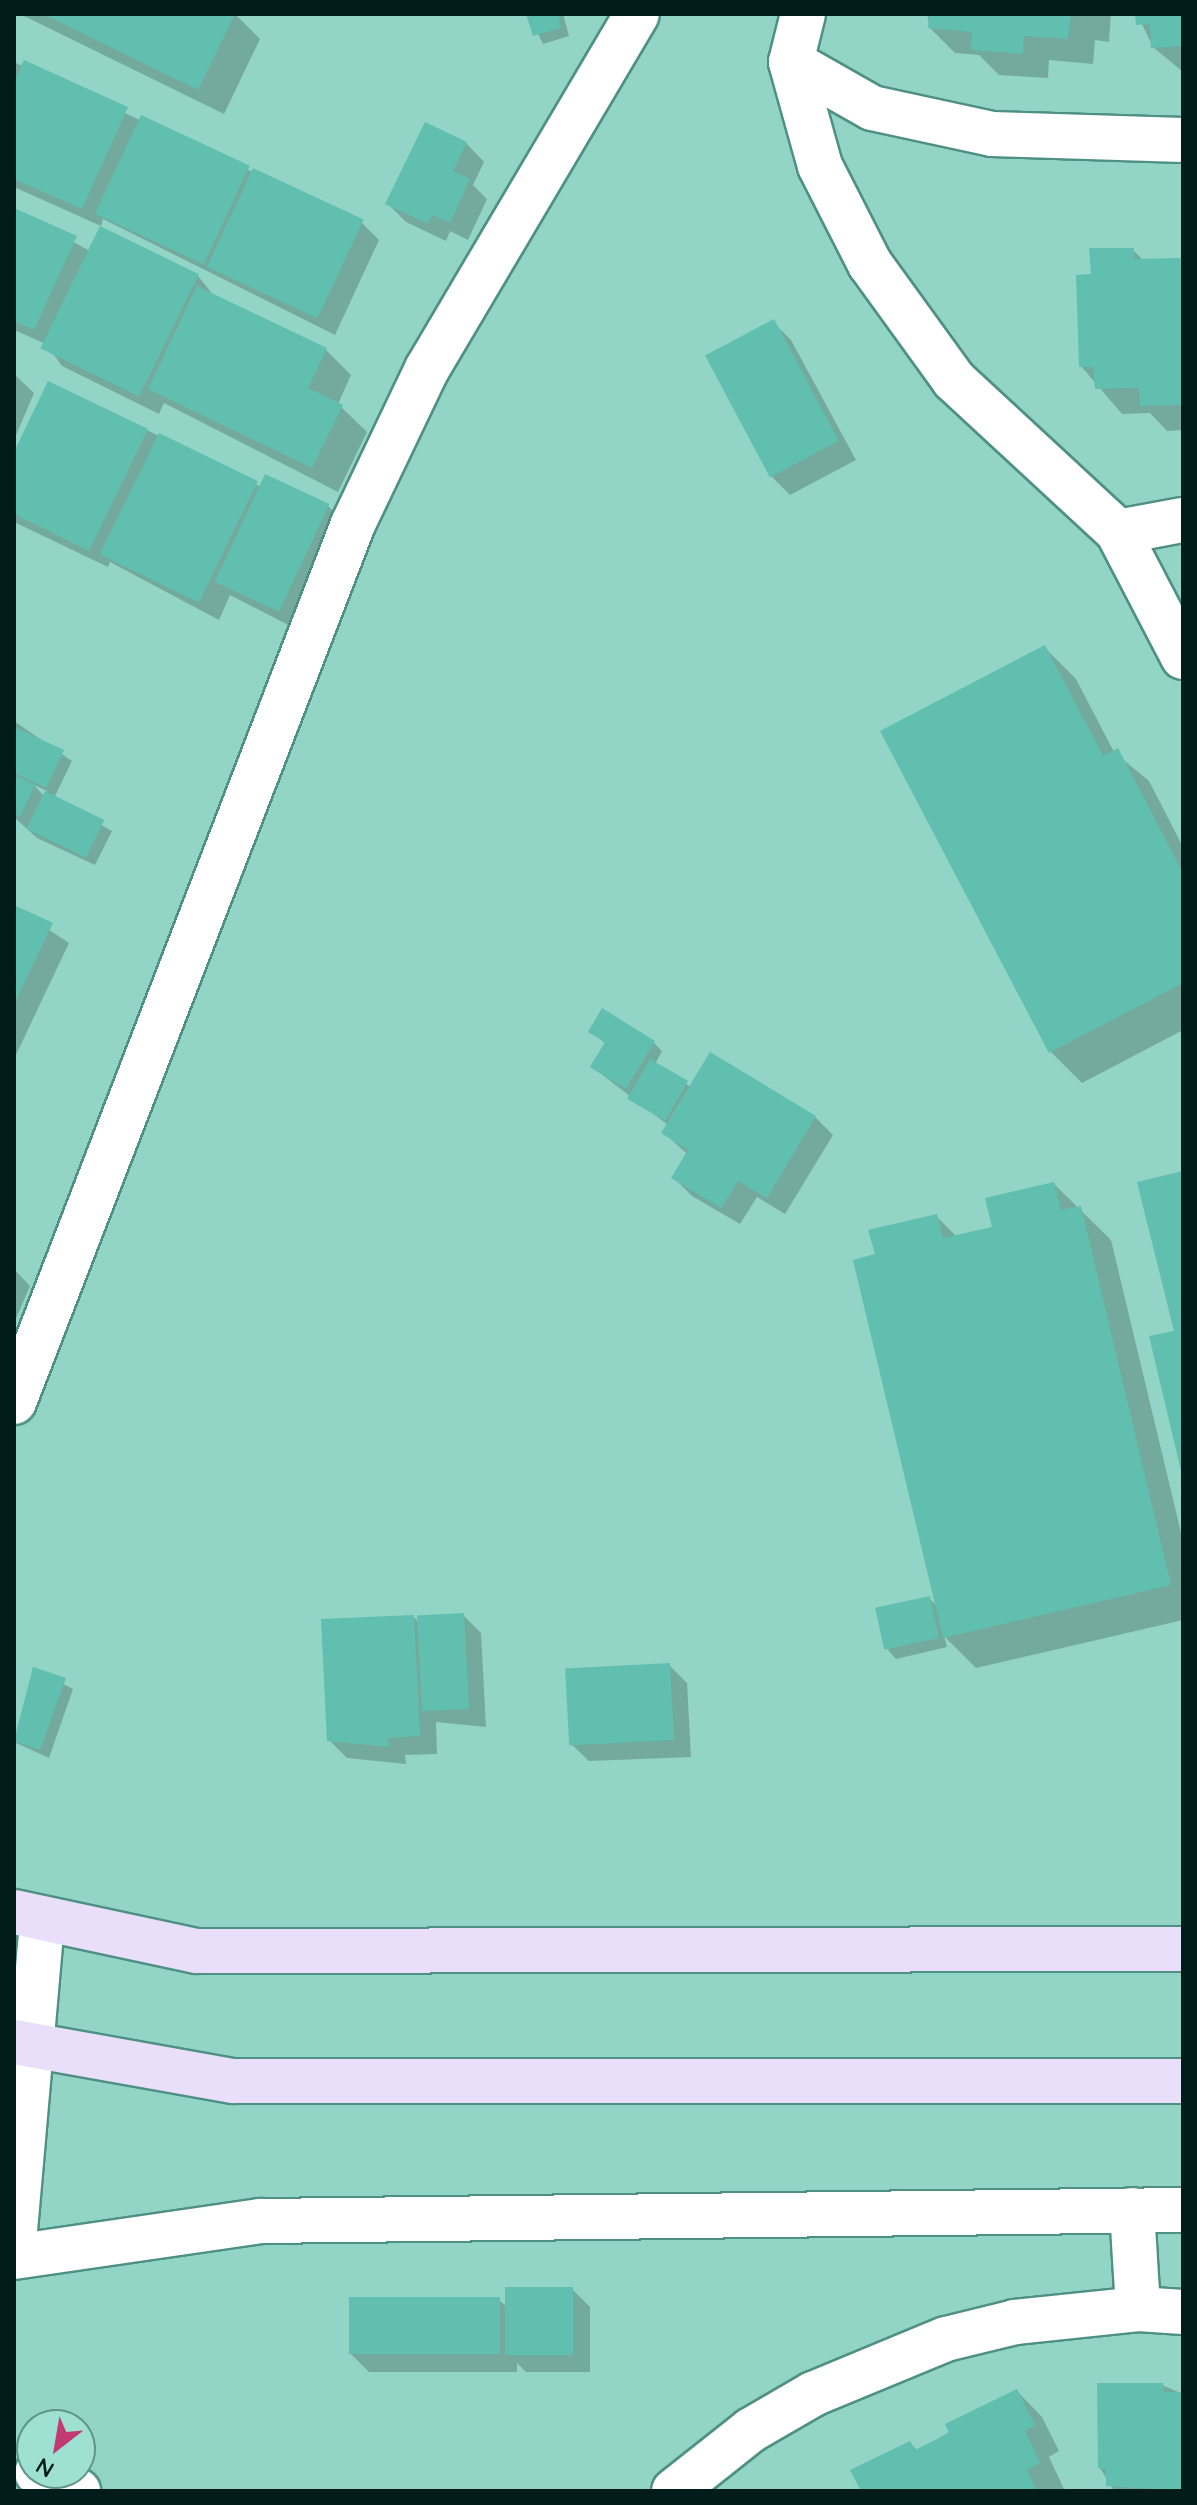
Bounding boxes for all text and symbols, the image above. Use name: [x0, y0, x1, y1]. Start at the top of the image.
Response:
north arrow: [16, 2409, 96, 2489]
text: N: [31, 2452, 59, 2484]

